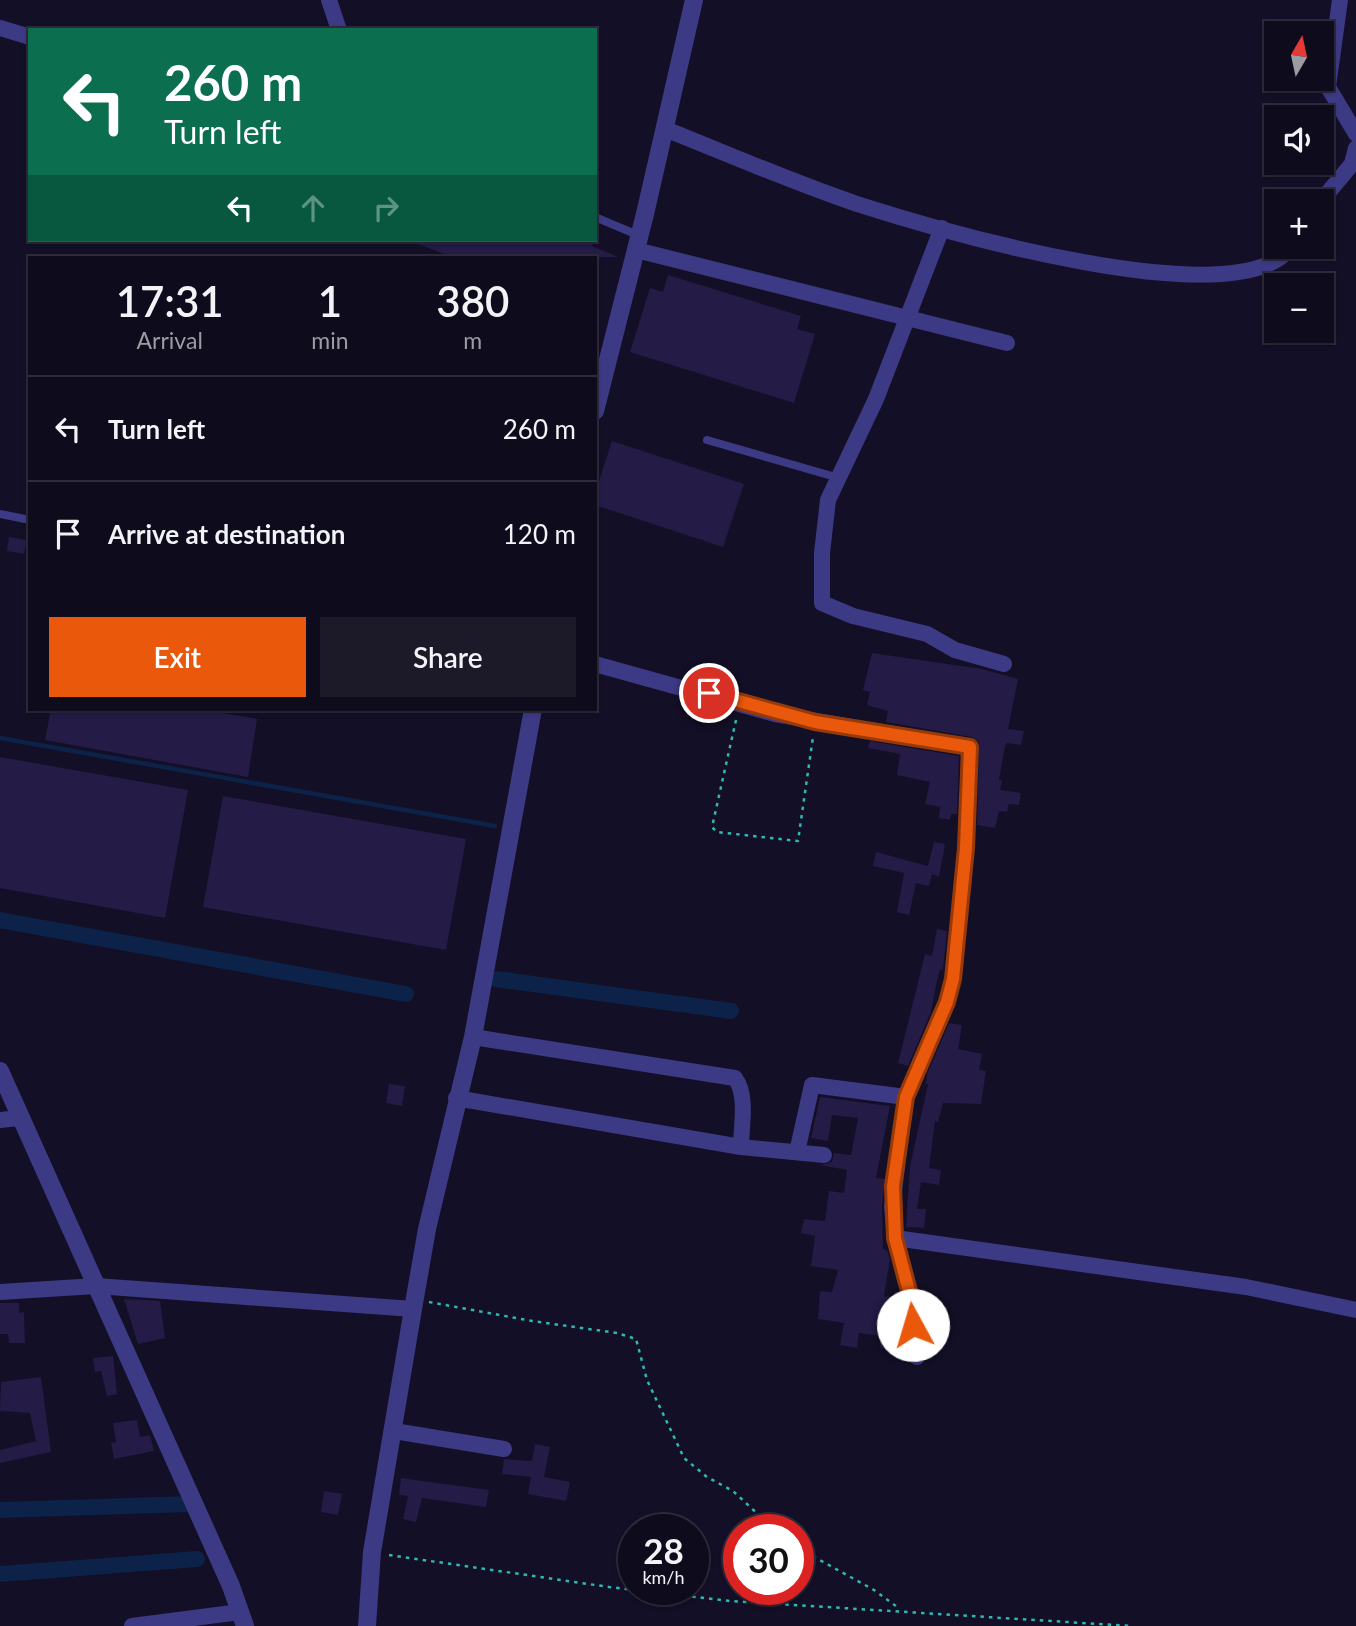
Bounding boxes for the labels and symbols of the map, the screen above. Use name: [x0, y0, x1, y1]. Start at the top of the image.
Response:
north arrow: [1264, 21, 1334, 91]
pin: [679, 663, 739, 723]
position arrow: [876, 1288, 950, 1362]
speed limit sign: 30: [723, 1514, 814, 1605]

